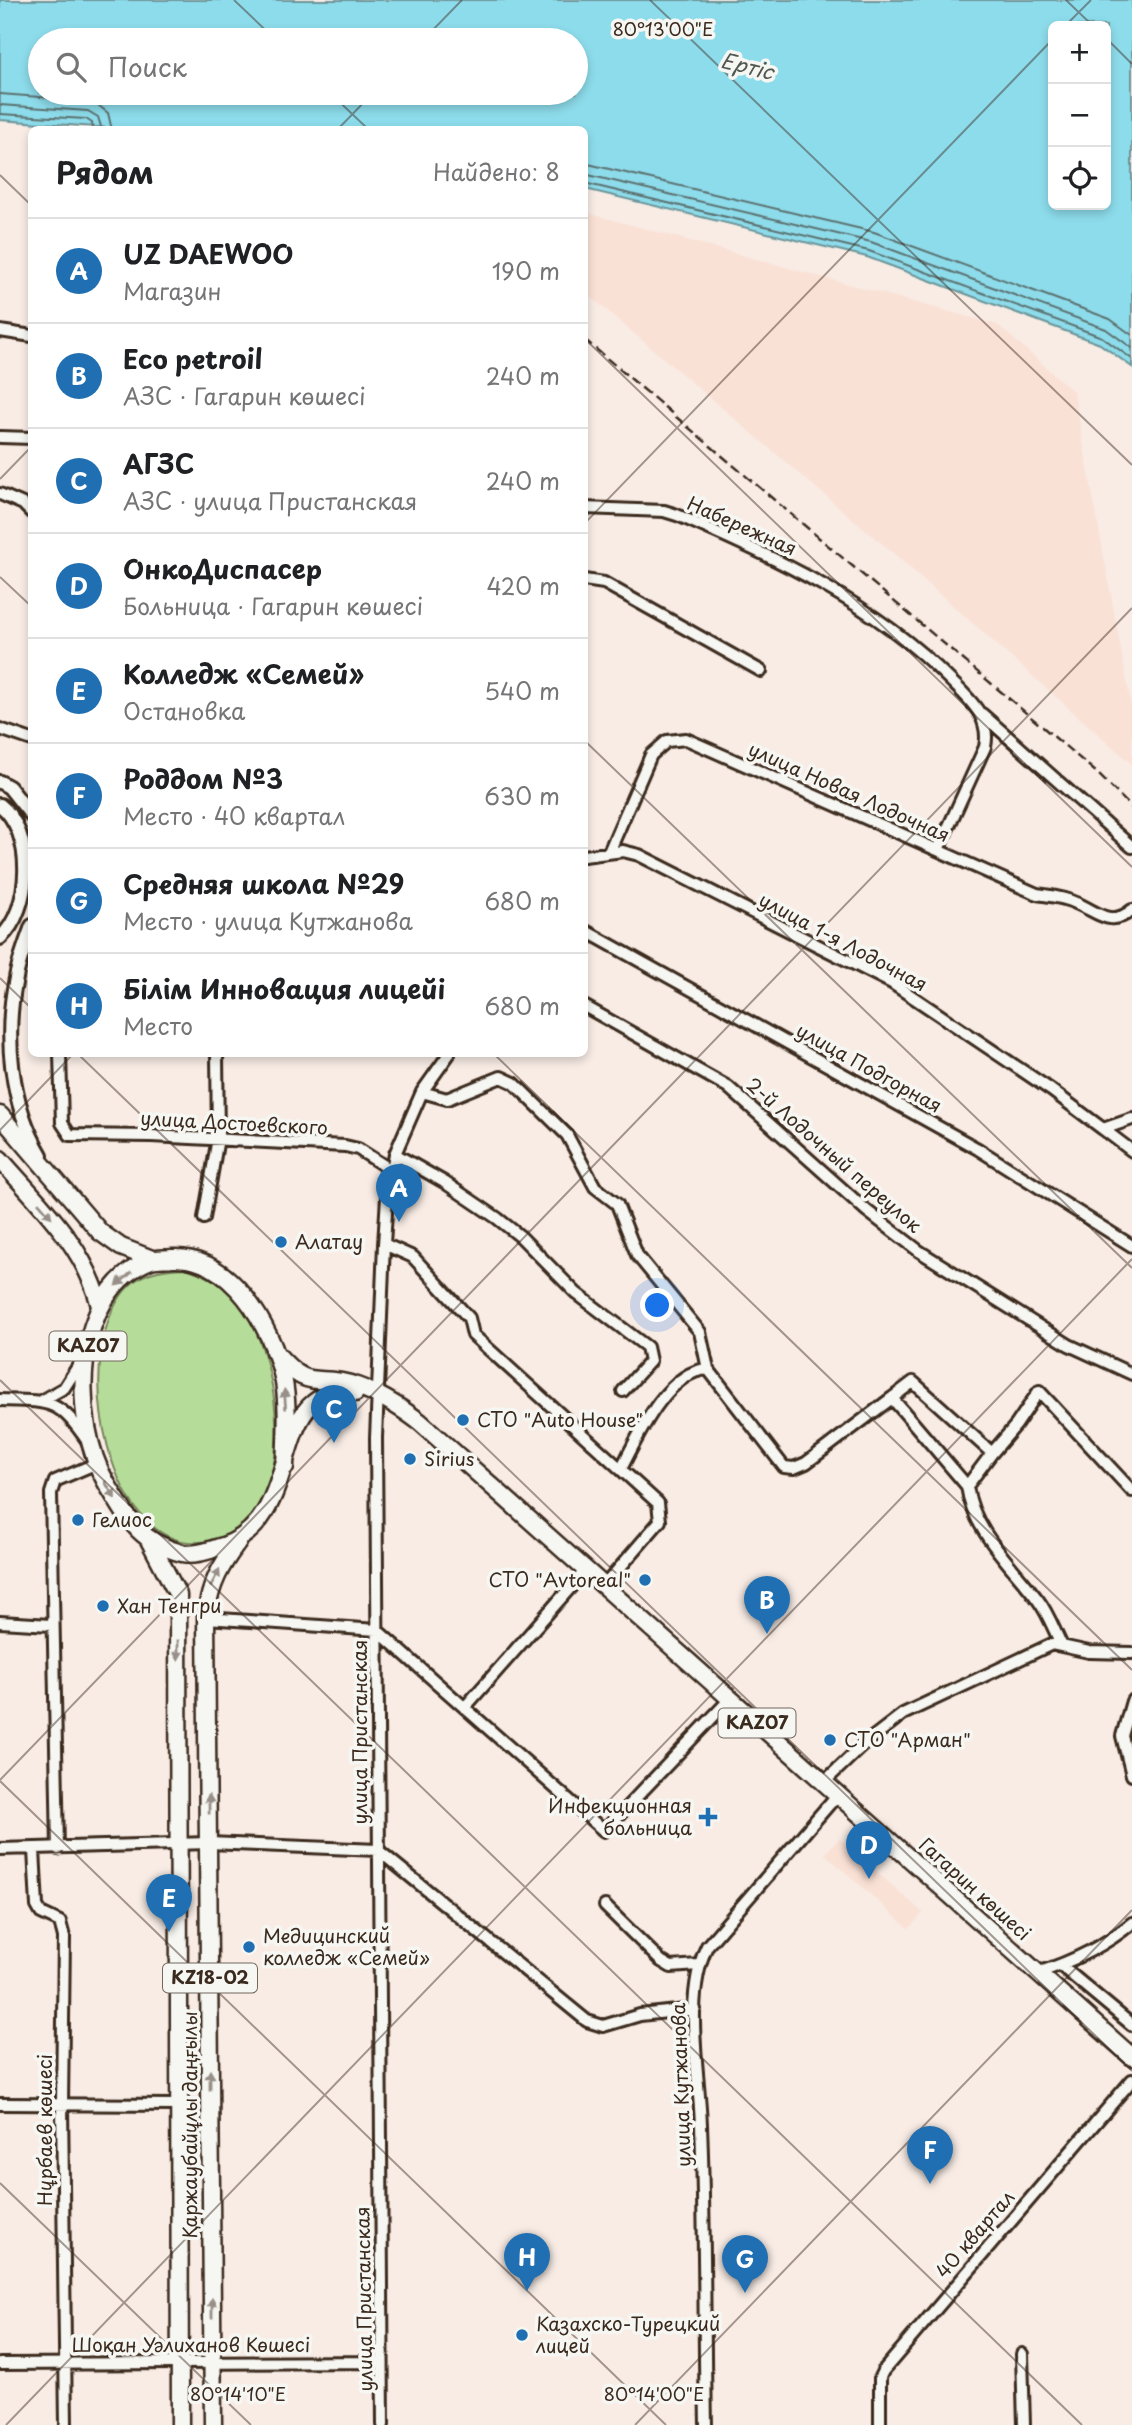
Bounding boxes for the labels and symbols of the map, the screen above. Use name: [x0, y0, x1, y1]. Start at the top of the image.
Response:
text: 80°13'00"E: [613, 15, 713, 42]
water label: Ертіс: [718, 43, 779, 88]
street label: Набережная: [683, 488, 802, 562]
street label: улица Новая Лодочная: [744, 734, 954, 848]
street label: улица 1-я Лодочная: [754, 885, 933, 997]
street label: улица Подгорная: [792, 1015, 947, 1119]
street label: 2-й Лодочный переулок: [741, 1070, 929, 1239]
street label: улица Достоевского: [140, 1103, 329, 1141]
pin: A: [376, 1164, 422, 1222]
one-way arrow: [37, 1202, 52, 1219]
place label: Алатау: [295, 1227, 363, 1255]
marker: Алатау: [273, 1234, 289, 1250]
one-way arrow: [115, 1271, 133, 1287]
your location: [640, 1288, 674, 1322]
road number: KAZ07: [50, 1331, 126, 1360]
pin: C: [311, 1385, 357, 1443]
one-way arrow: [279, 1387, 290, 1409]
place label: СТО "Auto House": [477, 1405, 643, 1433]
marker: СТО "Auto House": [455, 1412, 471, 1428]
place label: Sirius: [424, 1444, 474, 1472]
marker: Sirius: [402, 1451, 418, 1467]
one-way arrow: [104, 1480, 117, 1499]
place label: Гелиос: [92, 1505, 152, 1533]
marker: Гелиос: [70, 1512, 86, 1528]
place label: СТО "Avtoreal": [489, 1565, 631, 1593]
one-way arrow: [209, 1568, 221, 1588]
marker: СТО "Avtoreal": [637, 1572, 653, 1588]
pin: B: [744, 1576, 790, 1634]
place label: Хан Тенгри: [117, 1591, 222, 1619]
marker: Хан Тенгри: [95, 1598, 111, 1614]
one-way arrow: [172, 1639, 184, 1661]
street label: улица Пристанская: [345, 1639, 373, 1825]
road number: KAZ07: [718, 1708, 796, 1738]
place label: СТО "Арман": [844, 1725, 971, 1753]
marker: СТО "Арман": [822, 1732, 838, 1748]
place label: Инфекционная больница: [548, 1791, 692, 1841]
one-way arrow: [203, 1793, 214, 1815]
marker: Инфекционная больница: [698, 1807, 718, 1827]
pin: D: [846, 1821, 892, 1879]
street label: Гагарин көшесі: [914, 1830, 1038, 1946]
pin: E: [146, 1874, 192, 1932]
place label: Медицинский колледж «Семей»: [263, 1921, 430, 1971]
marker: Медицинский колледж «Семей»: [241, 1939, 257, 1955]
road number: KZ18-02: [163, 1964, 257, 1992]
street label: улица Кутжанова: [663, 2002, 697, 2168]
street label: Қаржаубайұлы даңғылы: [175, 2011, 203, 2239]
street label: Нұрбаев көшесі: [30, 2054, 58, 2206]
one-way arrow: [204, 2069, 216, 2091]
pin: F: [907, 2126, 953, 2184]
street label: 40 квартал: [928, 2183, 1020, 2283]
street label: улица Пристанская: [347, 2206, 379, 2392]
pin: H: [504, 2233, 550, 2291]
pin: G: [722, 2235, 768, 2293]
one-way arrow: [206, 2297, 218, 2319]
place label: Казахско-Турецкий лицей: [535, 2309, 720, 2359]
marker: Казахско-Турецкий лицей: [514, 2327, 530, 2343]
street label: Шоқан Уәлиханов Көшесі: [72, 2330, 310, 2358]
text: 80°14'10"E: [190, 2380, 286, 2407]
text: 80°14'00"E: [604, 2380, 704, 2407]

